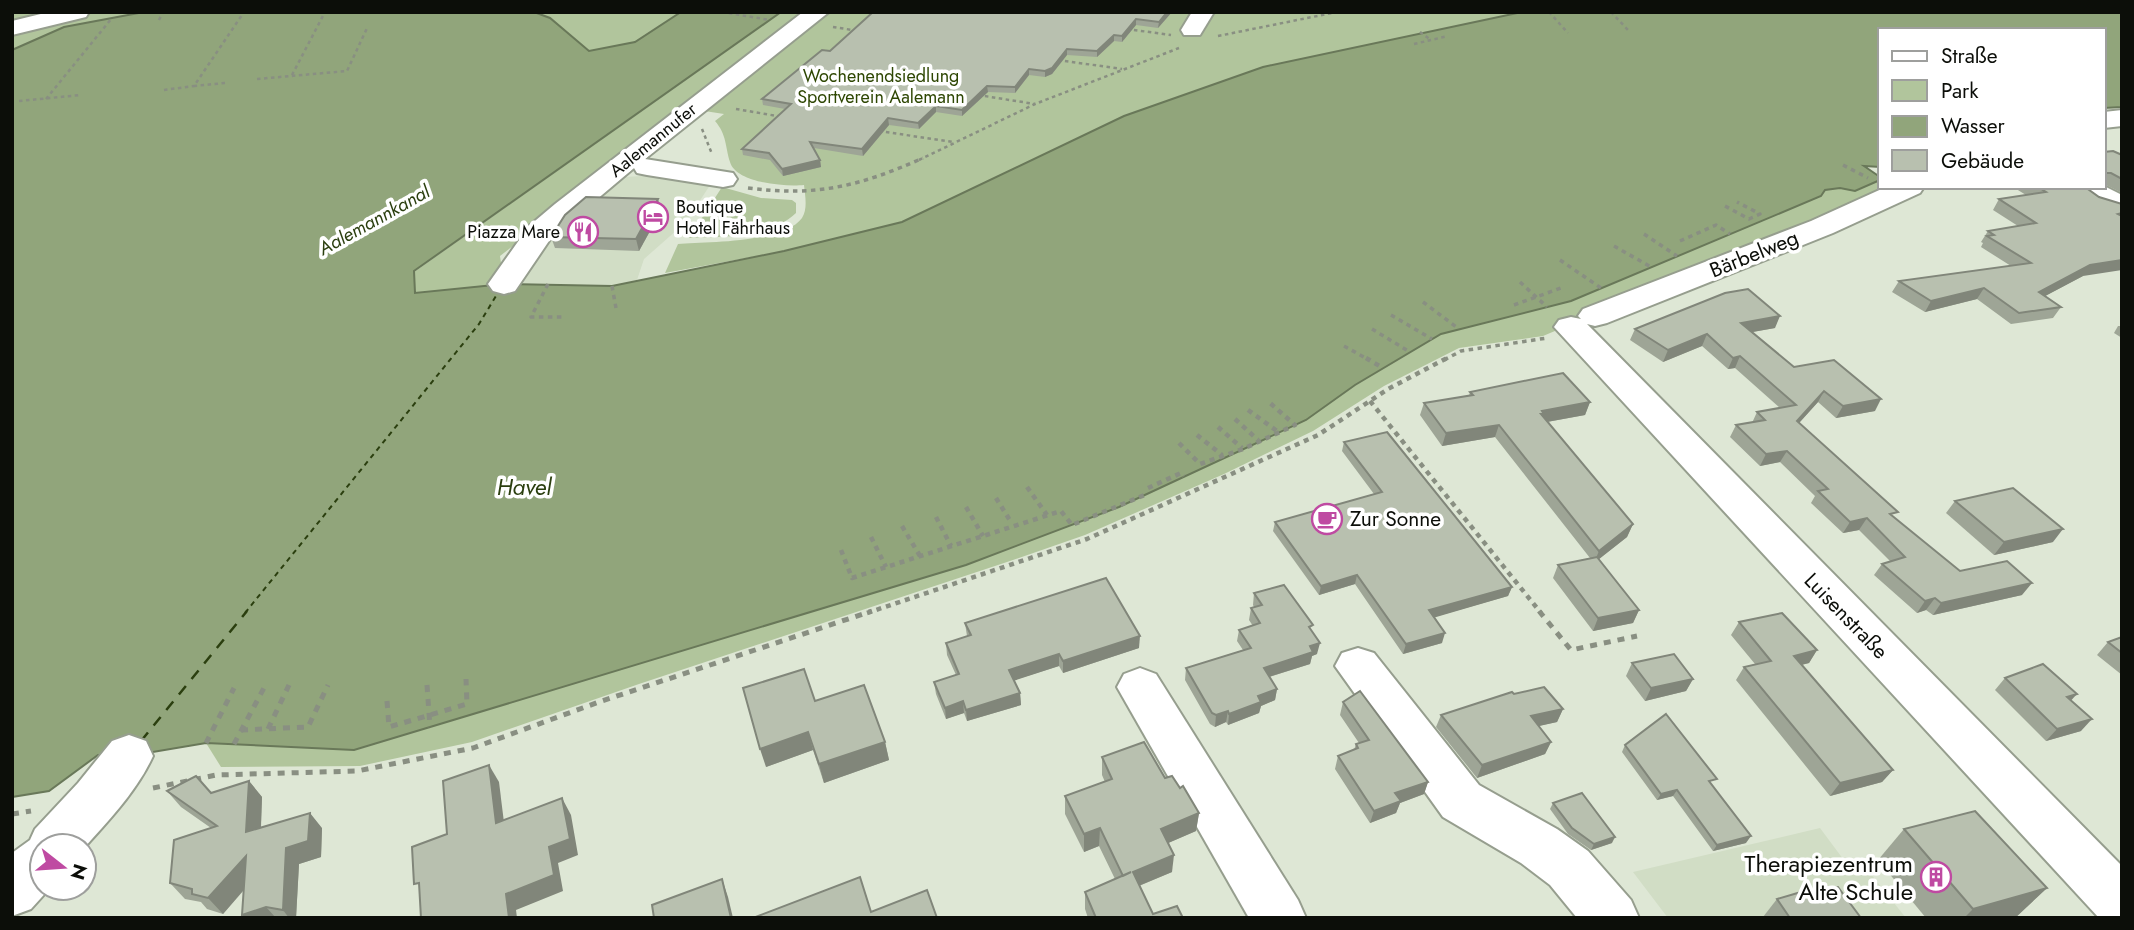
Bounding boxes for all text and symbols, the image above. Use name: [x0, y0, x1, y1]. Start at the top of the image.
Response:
legend: [1878, 28, 2106, 189]
text: Straße: [1941, 41, 1998, 71]
park label: Wochenendsiedlung Sportverein Aalemann: [797, 63, 965, 110]
text: Park: [1941, 76, 1979, 106]
street label: Aalemannufer: [604, 96, 703, 183]
text: Wasser: [1941, 111, 2006, 141]
text: Gebäude: [1941, 146, 2024, 176]
water label: Aalemannkanal: [312, 178, 435, 262]
place label: Boutique Hotel Fährhaus: [676, 194, 790, 241]
hotel icon: Boutique Hotel Fährhaus: [636, 200, 670, 234]
restaurant icon: Piazza Mare: [566, 215, 600, 249]
place label: Piazza Mare: [467, 219, 560, 245]
street label: Bärbelweg: [1705, 223, 1803, 285]
water label: Havel: [497, 470, 552, 504]
cafe icon: Zur Sonne: [1310, 502, 1344, 536]
place label: Zur Sonne: [1350, 504, 1441, 534]
street label: Luisenstraße: [1797, 566, 1895, 666]
north arrow: [28, 832, 98, 902]
place label: Therapiezentrum Alte Schule: [1744, 846, 1913, 909]
building icon: Therapiezentrum Alte Schule: [1919, 860, 1953, 894]
text: N: [64, 861, 94, 883]

